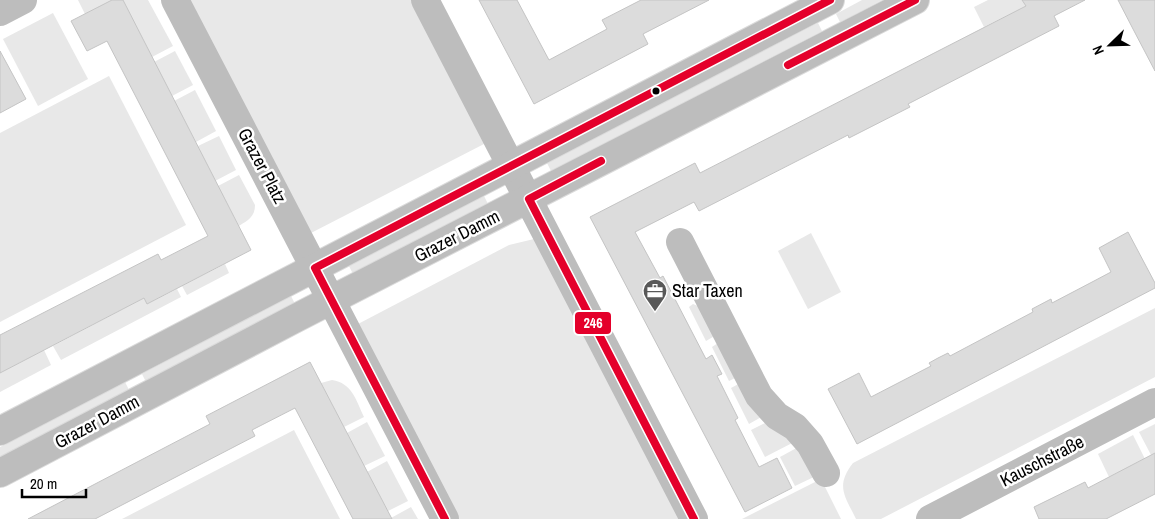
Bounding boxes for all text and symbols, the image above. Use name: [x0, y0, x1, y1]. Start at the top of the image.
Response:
north arrow: [1085, 20, 1135, 70]
text: N: [1088, 43, 1108, 57]
unlabelled marker: [651, 86, 661, 96]
street label: Grazer Platz: [232, 124, 293, 208]
street label: Grazer Damm: [410, 203, 504, 268]
office icon: Star Taxen: [642, 278, 668, 312]
place label: Star Taxen: [672, 278, 743, 303]
line badge: 246: [574, 311, 612, 335]
text: 246: [583, 314, 603, 332]
street label: Grazer Damm: [50, 389, 144, 454]
street label: Kauschstraße: [996, 429, 1088, 492]
scale bar: [22, 466, 86, 498]
text: 20 m: [30, 473, 57, 494]

